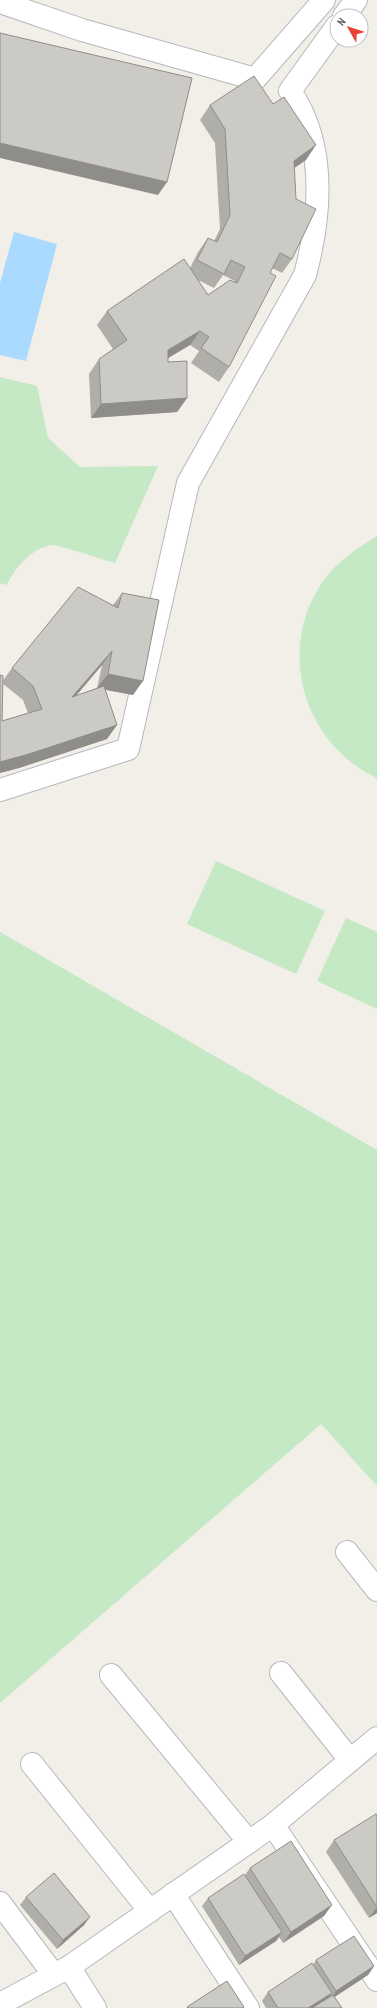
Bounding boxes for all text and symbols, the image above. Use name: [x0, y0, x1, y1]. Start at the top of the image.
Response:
north arrow: [329, 8, 369, 48]
text: N: [334, 15, 349, 28]

